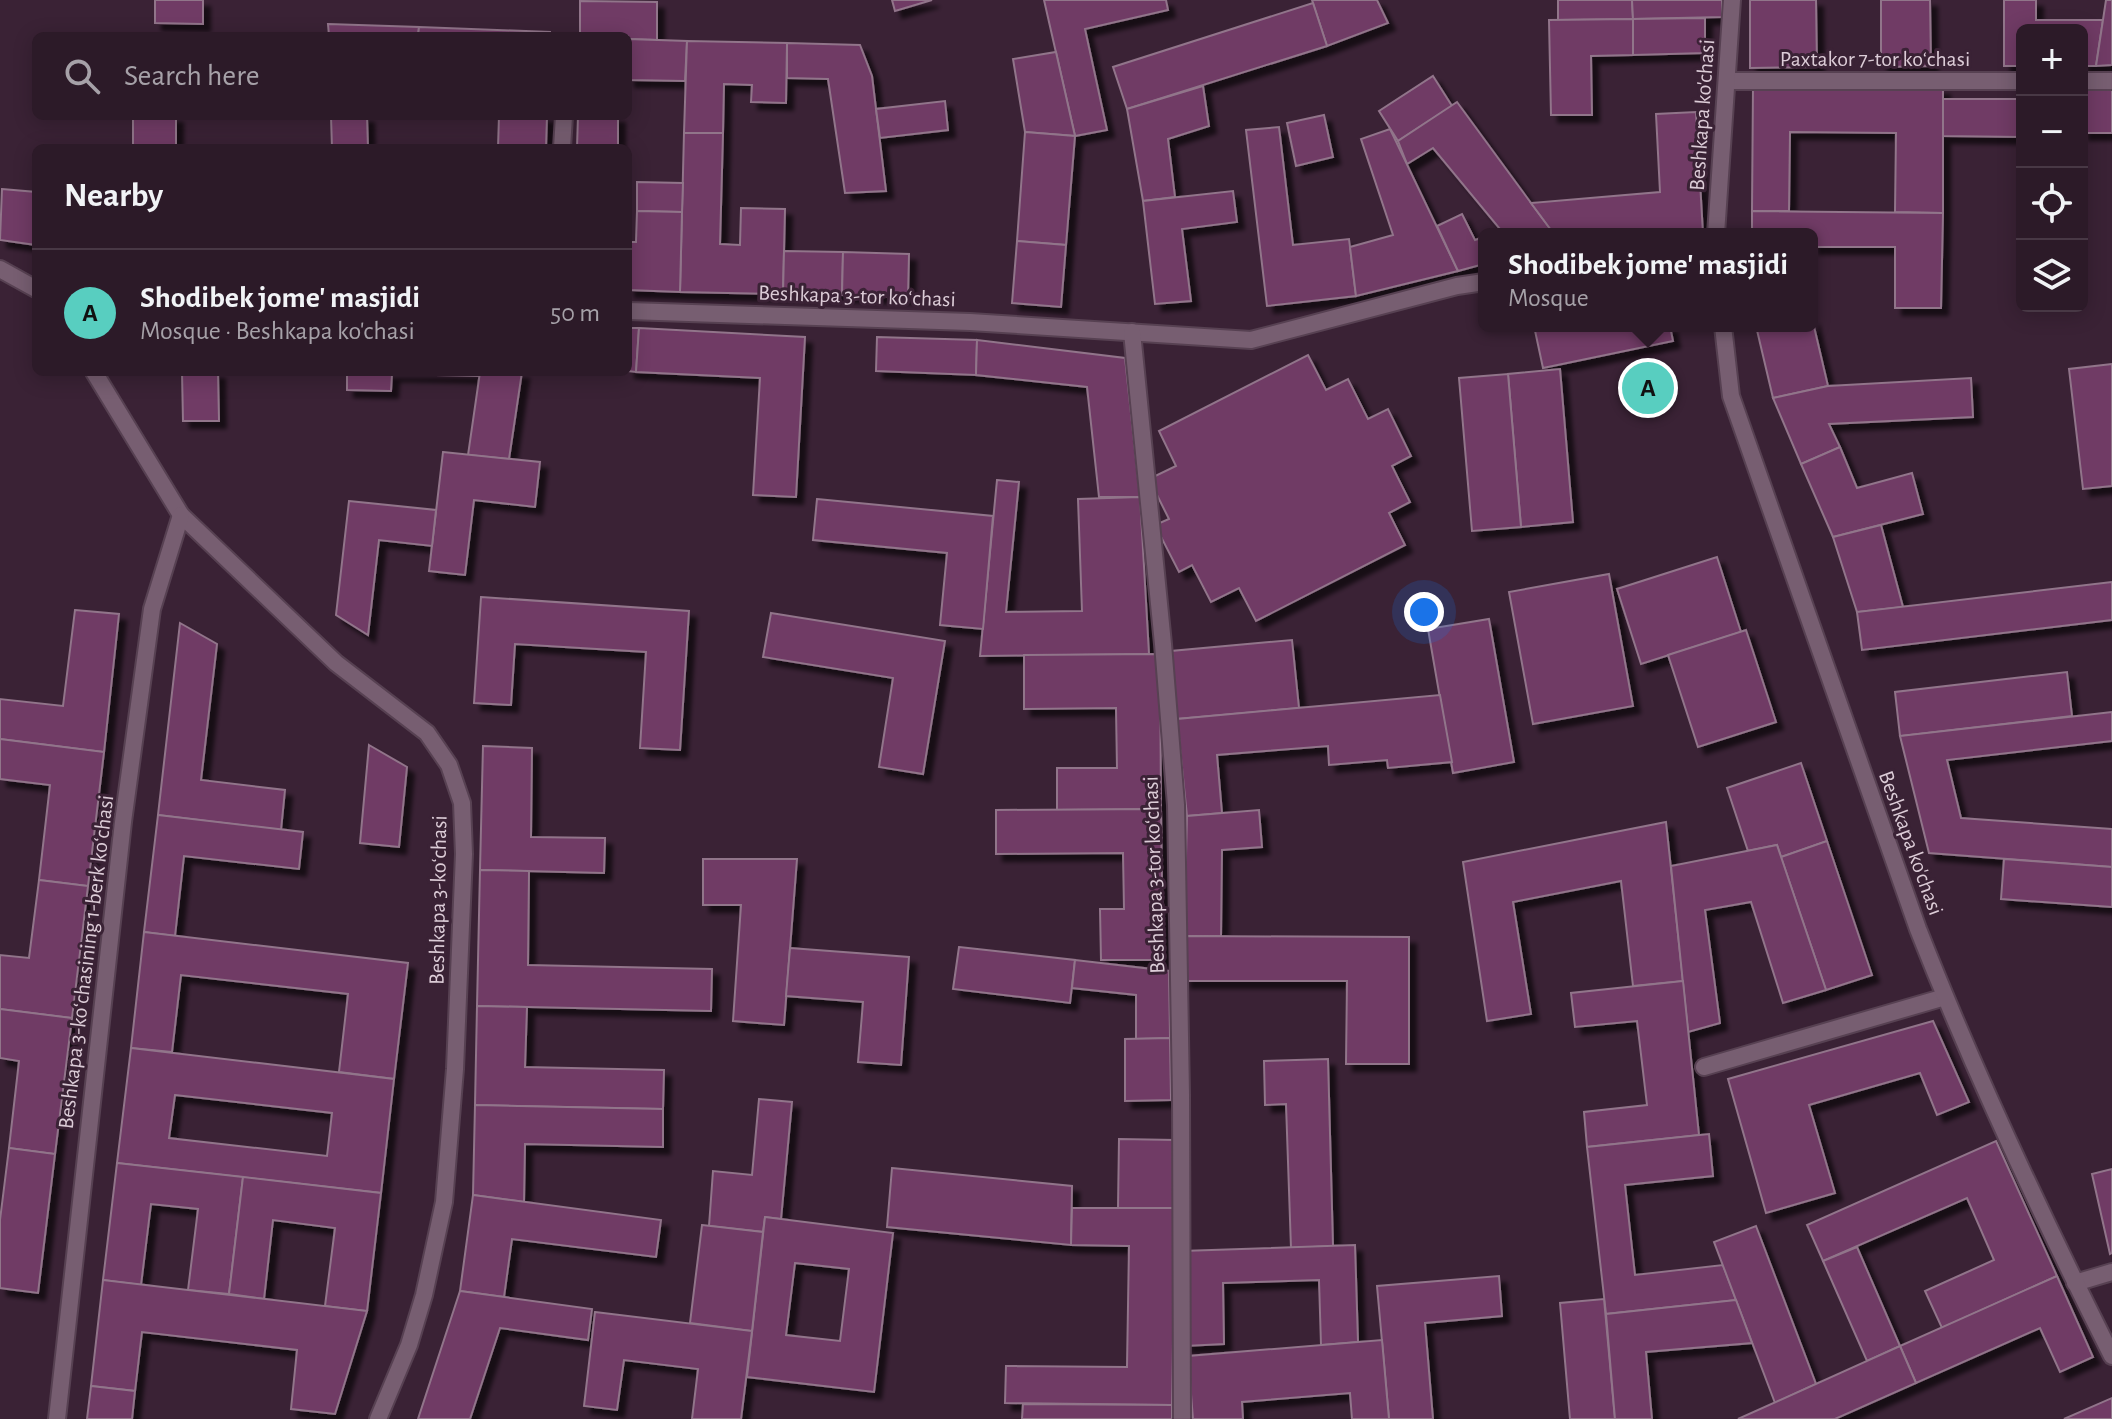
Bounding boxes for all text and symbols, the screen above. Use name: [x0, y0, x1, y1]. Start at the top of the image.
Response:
map controls: [2016, 24, 2088, 312]
button: +: [2016, 24, 2088, 96]
search box: [32, 32, 632, 120]
street label: Beshkapa ko'chasi: [1686, 39, 1718, 191]
street label: Paxtakor 7-tor koʻchasi: [1780, 48, 1970, 70]
icon: search: [60, 54, 104, 98]
text: Search here: [124, 61, 260, 91]
button: −: [2016, 96, 2088, 168]
button: locate: [2016, 168, 2088, 240]
text: Nearby: [64, 179, 163, 213]
popup: [1478, 228, 1818, 332]
button: layers: [2016, 240, 2088, 312]
text: Shodibek jome' masjidi: [1508, 250, 1788, 280]
street label: Beshkapa 3-tor koʻchasi: [758, 282, 956, 310]
text: Shodibek jome' masjidi: [140, 283, 420, 313]
text: Mosque: [1508, 285, 1589, 311]
text: A: [82, 300, 98, 326]
text: 50 m: [550, 300, 600, 326]
text: Mosque · Beshkapa ko'chasi: [140, 318, 415, 344]
pin: A: [1622, 358, 1674, 418]
your location: [1404, 592, 1444, 632]
street label: Beshkapa ko'chasi: [1875, 768, 1947, 918]
street label: Beshkapa 3-tor koʻchasi: [1140, 776, 1168, 974]
street label: Beshkapa 3-koʻchasining 1-berk koʻchasi: [55, 794, 117, 1130]
street label: Beshkapa 3-koʻchasi: [426, 815, 450, 985]

